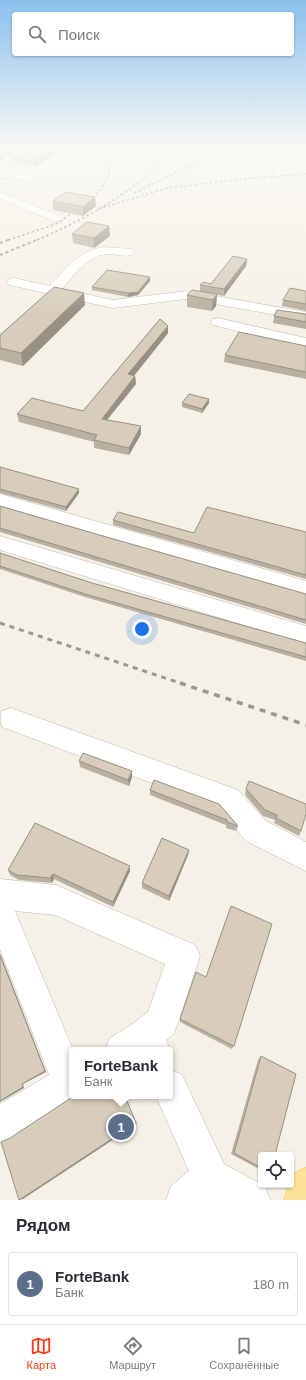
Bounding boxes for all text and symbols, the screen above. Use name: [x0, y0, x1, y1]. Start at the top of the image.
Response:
search box: [12, 12, 294, 56]
icon: search: [26, 23, 48, 45]
text: Поиск: [58, 26, 100, 43]
your location: [132, 619, 152, 639]
popup: [69, 1047, 173, 1099]
text: ForteBank: [84, 1057, 158, 1074]
text: Банк: [84, 1074, 113, 1089]
pin: 1: [108, 1112, 134, 1142]
map controls: [258, 1152, 294, 1188]
button: locate: [258, 1152, 294, 1188]
text: Рядом: [16, 1216, 71, 1235]
text: ForteBank: [55, 1268, 129, 1285]
text: 1: [26, 1277, 34, 1292]
text: 180 m: [253, 1277, 289, 1292]
text: Банк: [55, 1285, 84, 1300]
tab: Карта: [27, 1335, 56, 1371]
tab: Маршрут: [109, 1335, 156, 1371]
tab: Сохранённые: [209, 1335, 279, 1371]

